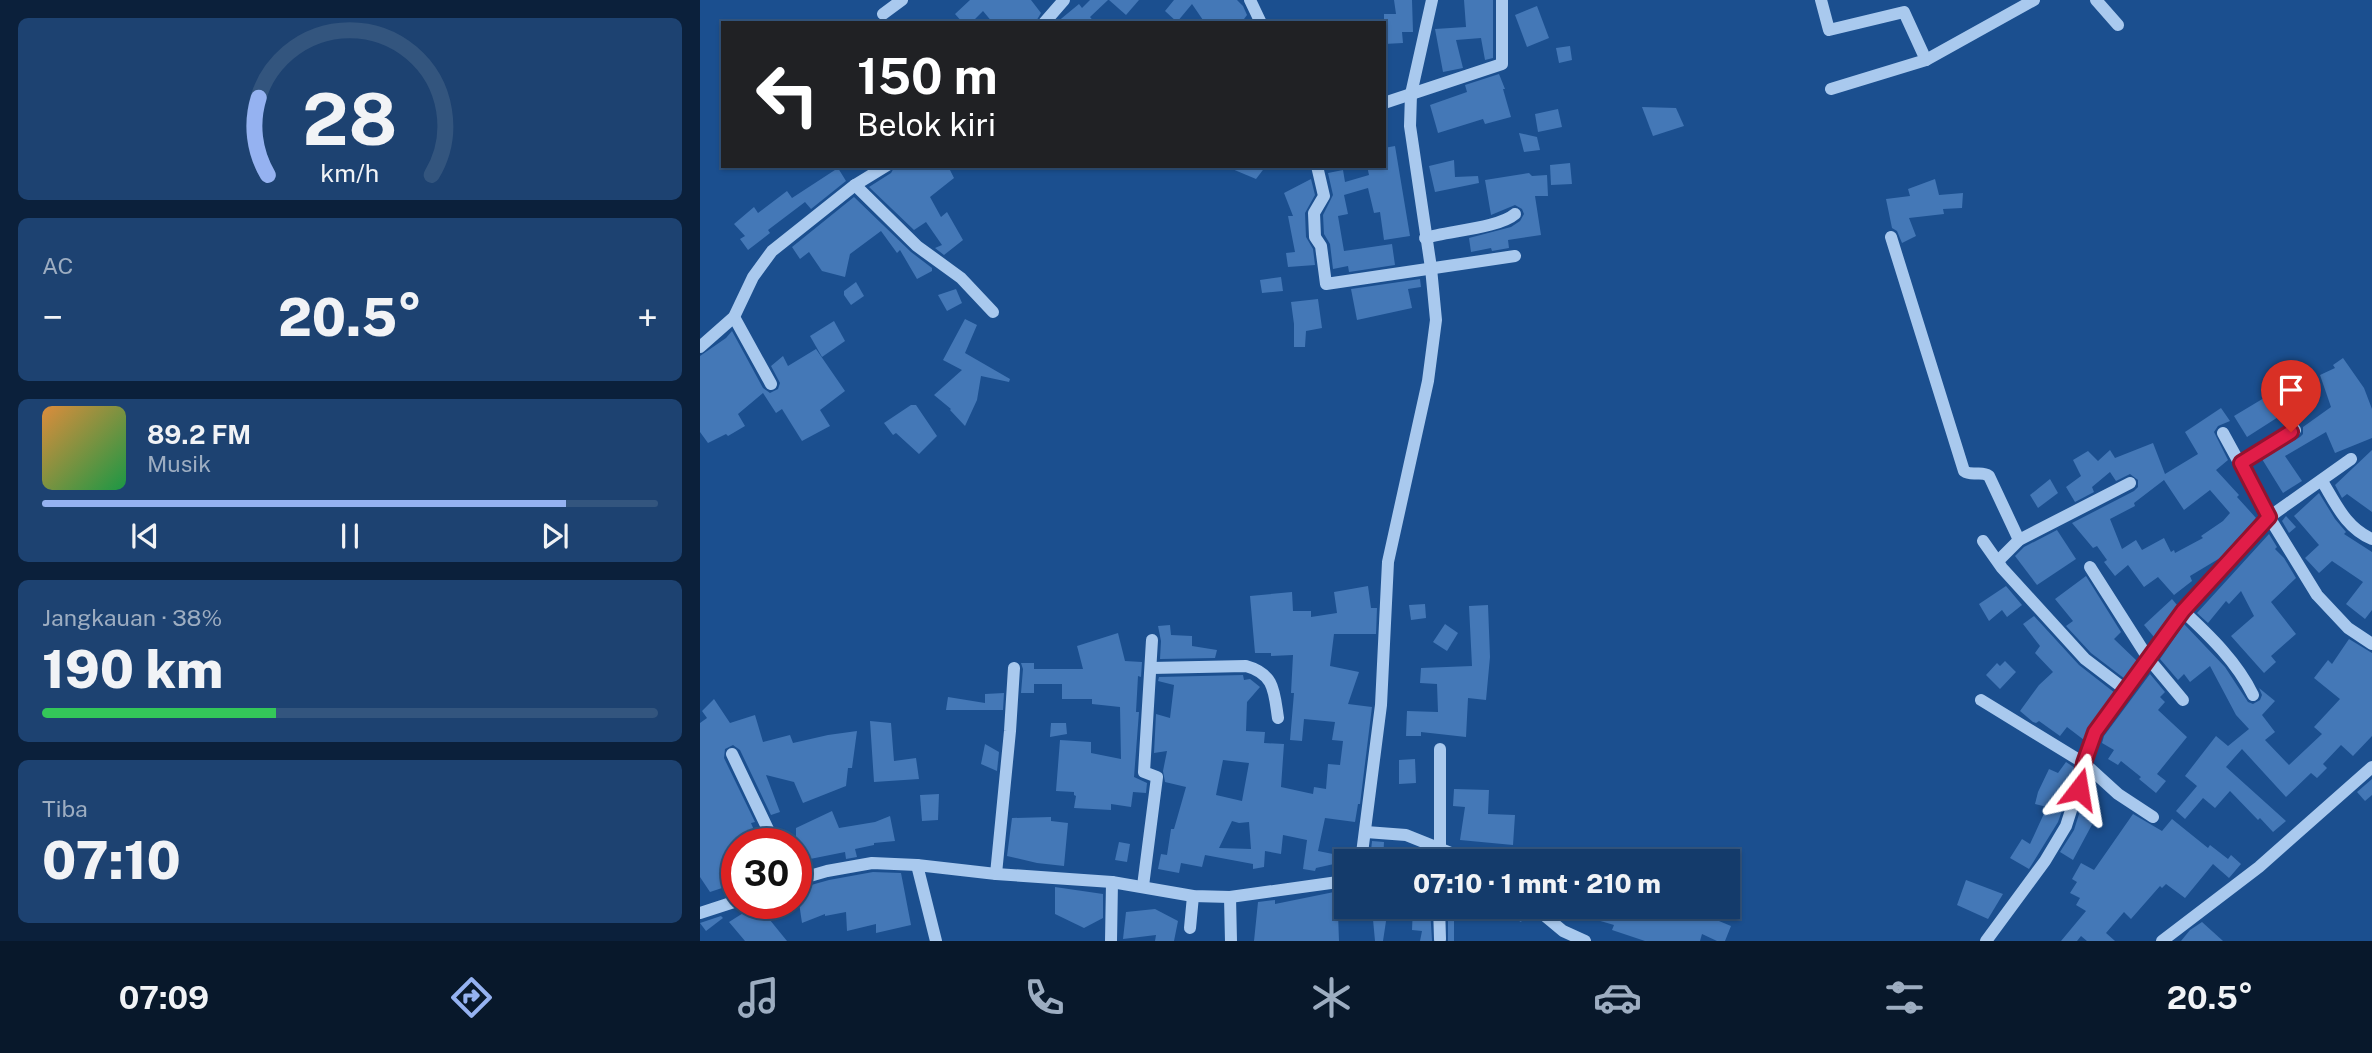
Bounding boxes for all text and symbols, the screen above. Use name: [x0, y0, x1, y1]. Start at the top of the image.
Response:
text: 150 m: [857, 47, 998, 105]
icon: left: [742, 49, 833, 140]
text: 28: [302, 76, 398, 161]
text: Belok kiri: [857, 106, 996, 143]
text: km/h: [321, 158, 379, 188]
text: AC: [42, 252, 73, 279]
text: 20.5°: [278, 287, 422, 348]
text: −: [42, 295, 63, 340]
text: +: [637, 295, 658, 340]
pin: [2261, 360, 2321, 432]
icon: arrive: [2272, 371, 2310, 409]
text: 89.2 FM: [147, 419, 251, 450]
text: Musik: [147, 450, 211, 477]
icon: previous: [126, 517, 164, 555]
icon: pause: [331, 517, 369, 555]
icon: next: [536, 517, 574, 555]
text: Jangkauan · 38%: [42, 604, 222, 631]
text: 190 km: [42, 639, 223, 700]
position arrow: [2042, 752, 2116, 826]
text: Tiba: [42, 795, 88, 822]
speed limit sign: 30: [721, 828, 812, 919]
text: 07:10: [42, 830, 181, 891]
text: 07:10 · 1 mnt · 210 m: [1413, 868, 1661, 899]
icon: directions: [447, 973, 496, 1022]
icon: music: [734, 973, 783, 1022]
icon: phone: [1020, 973, 1069, 1022]
icon: climate: [1307, 973, 1356, 1022]
icon: car: [1593, 973, 1642, 1022]
icon: filters: [1880, 973, 1929, 1022]
text: 07:09: [119, 979, 209, 1016]
text: 20.5°: [2167, 979, 2253, 1016]

